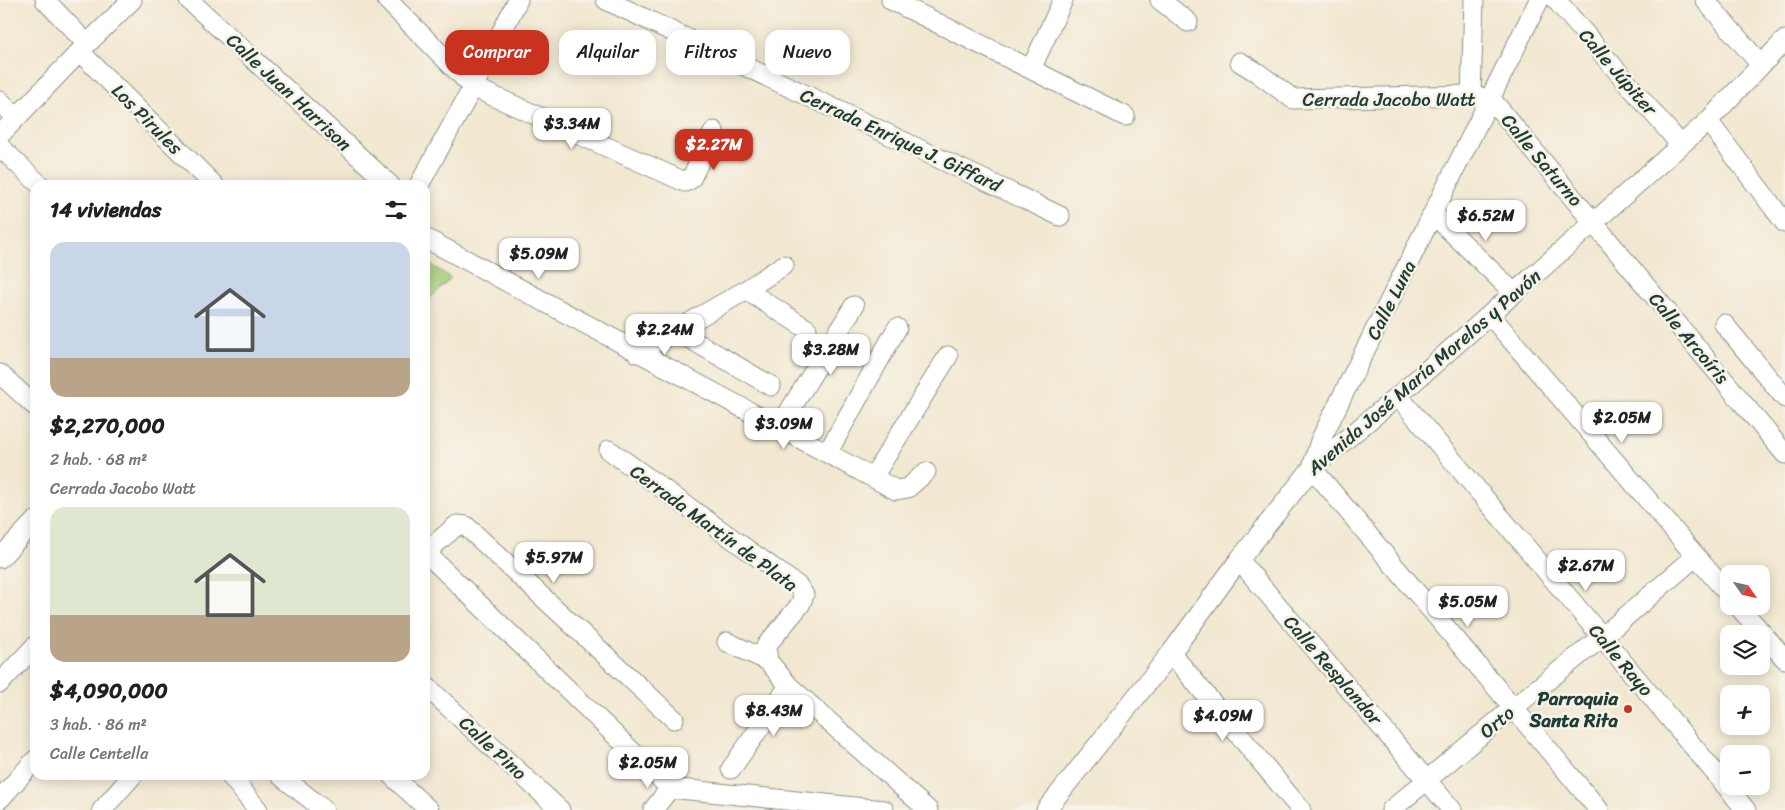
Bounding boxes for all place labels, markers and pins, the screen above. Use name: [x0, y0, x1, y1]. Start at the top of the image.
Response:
pin: $3.34M: [531, 108, 613, 150]
pin: $2.27M: [673, 128, 755, 171]
pin: $6.52M: [1445, 200, 1527, 242]
pin: $5.09M: [498, 238, 580, 280]
pin: $2.24M: [624, 314, 706, 356]
pin: $3.28M: [790, 334, 872, 376]
pin: $2.05M: [1581, 402, 1663, 444]
pin: $3.09M: [743, 408, 825, 450]
pin: $5.97M: [513, 542, 595, 584]
pin: $2.67M: [1545, 550, 1627, 592]
pin: $5.05M: [1427, 586, 1509, 628]
place label: Parroquia Santa Rita: [1529, 682, 1618, 737]
pin: $8.43M: [733, 694, 815, 737]
pin: $4.09M: [1182, 700, 1264, 742]
marker: Parroquia Santa Rita: [1622, 703, 1634, 715]
pin: $2.05M: [607, 746, 689, 789]

